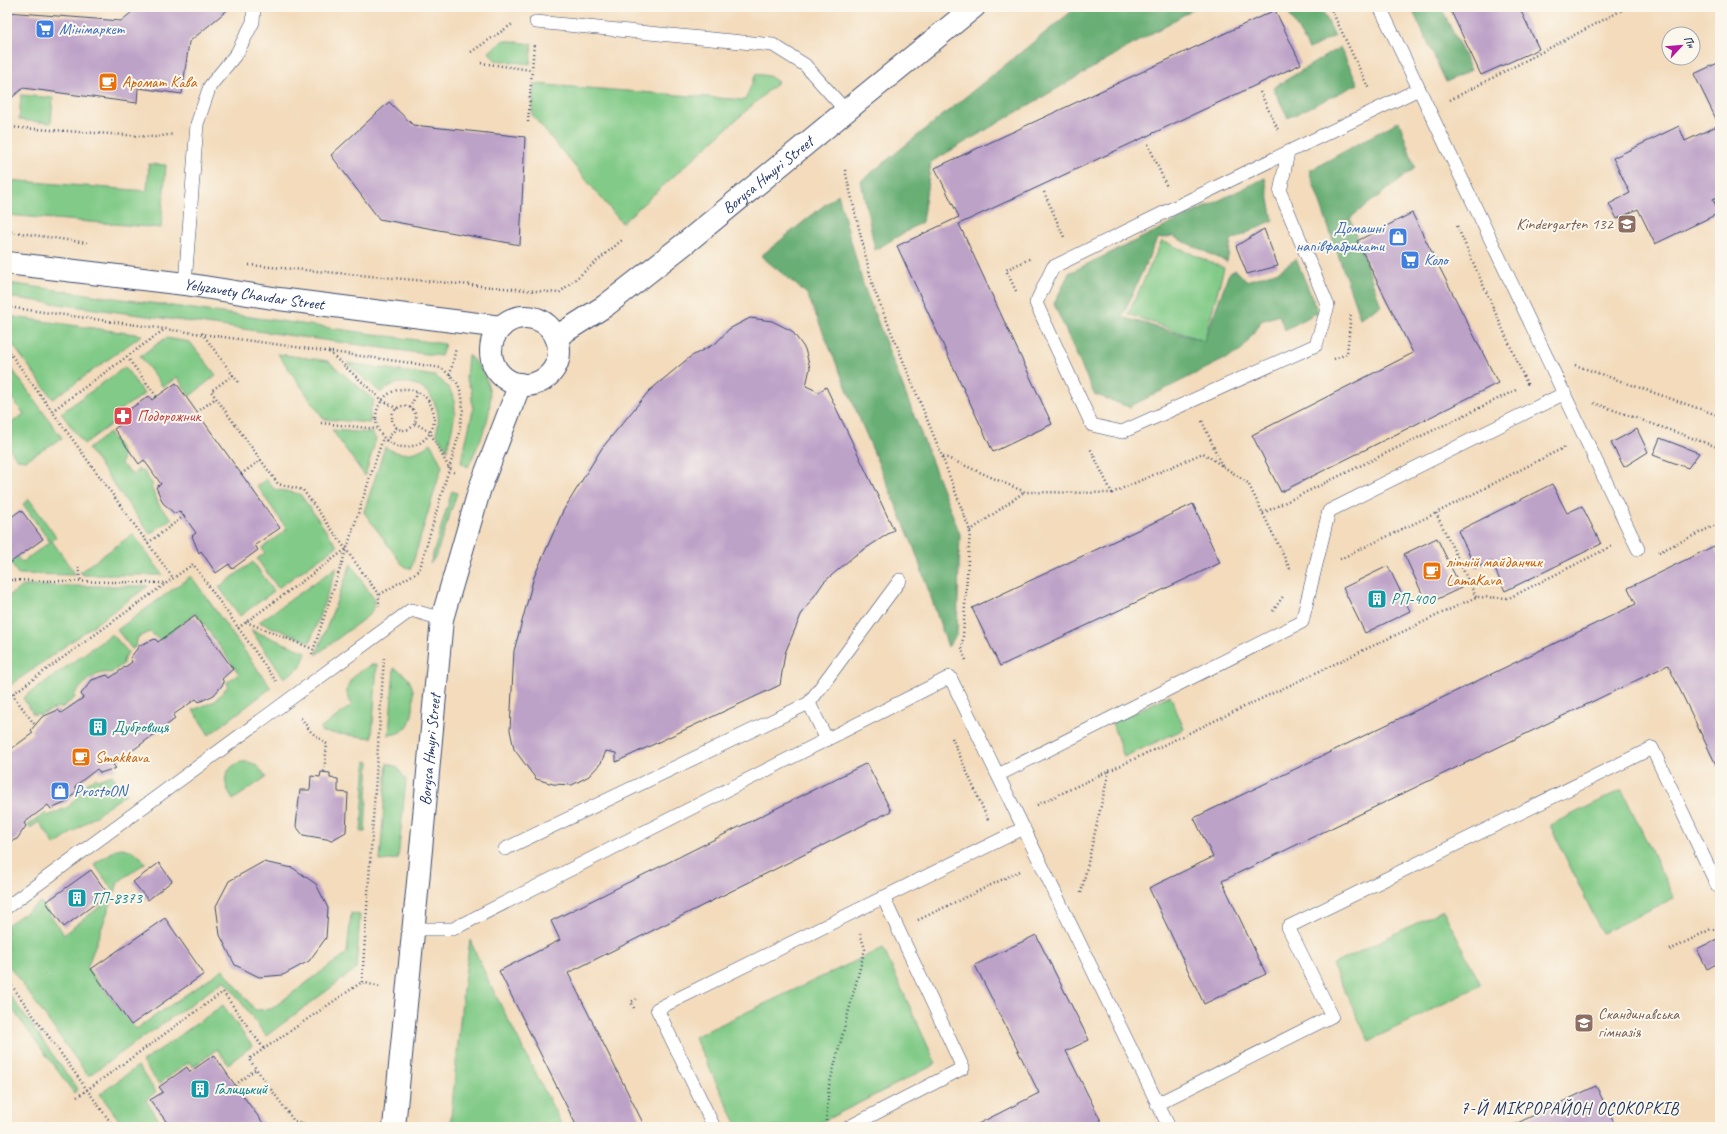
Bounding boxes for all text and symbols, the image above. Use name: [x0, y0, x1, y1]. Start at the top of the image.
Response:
supermarket icon: Мінімаркет: [34, 18, 56, 40]
place label: Мінімаркет: [59, 19, 126, 39]
north arrow: [1661, 26, 1701, 66]
text: Пн: [1681, 33, 1699, 51]
cafe icon: Аромат Кава: [97, 71, 119, 93]
place label: Аромат Кава: [122, 72, 198, 92]
street label: Borysa Hmyri Street: [718, 130, 820, 218]
school or university icon: Kindergarten 132: [1616, 213, 1638, 235]
place label: Kindergarten 132: [1516, 214, 1615, 234]
place label: Домашні напівфабрикати: [1296, 218, 1386, 256]
shop icon: Домашні напівфабрикати: [1387, 226, 1409, 248]
supermarket icon: Коло: [1399, 249, 1421, 271]
place label: Коло: [1424, 250, 1450, 270]
street label: Yelyzavety Chavdar Street: [182, 274, 327, 315]
pharmacy icon: Подорожник: [112, 405, 134, 427]
place label: Подорожник: [137, 406, 202, 426]
place label: літній майданчик LamaKava: [1446, 552, 1544, 590]
cafe icon: літній майданчик LamaKava: [1421, 560, 1443, 582]
building icon: РП-400: [1366, 588, 1388, 610]
place label: РП-400: [1391, 589, 1437, 609]
street label: Borysa Hmyri Street: [415, 690, 445, 806]
building icon: Дубровиця: [87, 716, 109, 738]
place label: Дубровиця: [112, 717, 170, 737]
cafe icon: Smakkava: [70, 746, 92, 768]
place label: Smakkava: [95, 747, 150, 767]
shop icon: ProstoON: [49, 780, 71, 802]
place label: ProstoON: [74, 781, 129, 801]
building icon: ТП-8373: [66, 887, 88, 909]
place label: ТП-8373: [91, 888, 144, 908]
place label: Скандинавська гімназія: [1598, 1004, 1680, 1042]
school or university icon: Скандинавська гімназія: [1573, 1012, 1595, 1034]
building icon: Галицький: [189, 1078, 211, 1100]
place label: Галицький: [214, 1079, 269, 1099]
district label: 7-Й МІКРОРАЙОН ОСОКОРКІВ: [1461, 1098, 1680, 1119]

